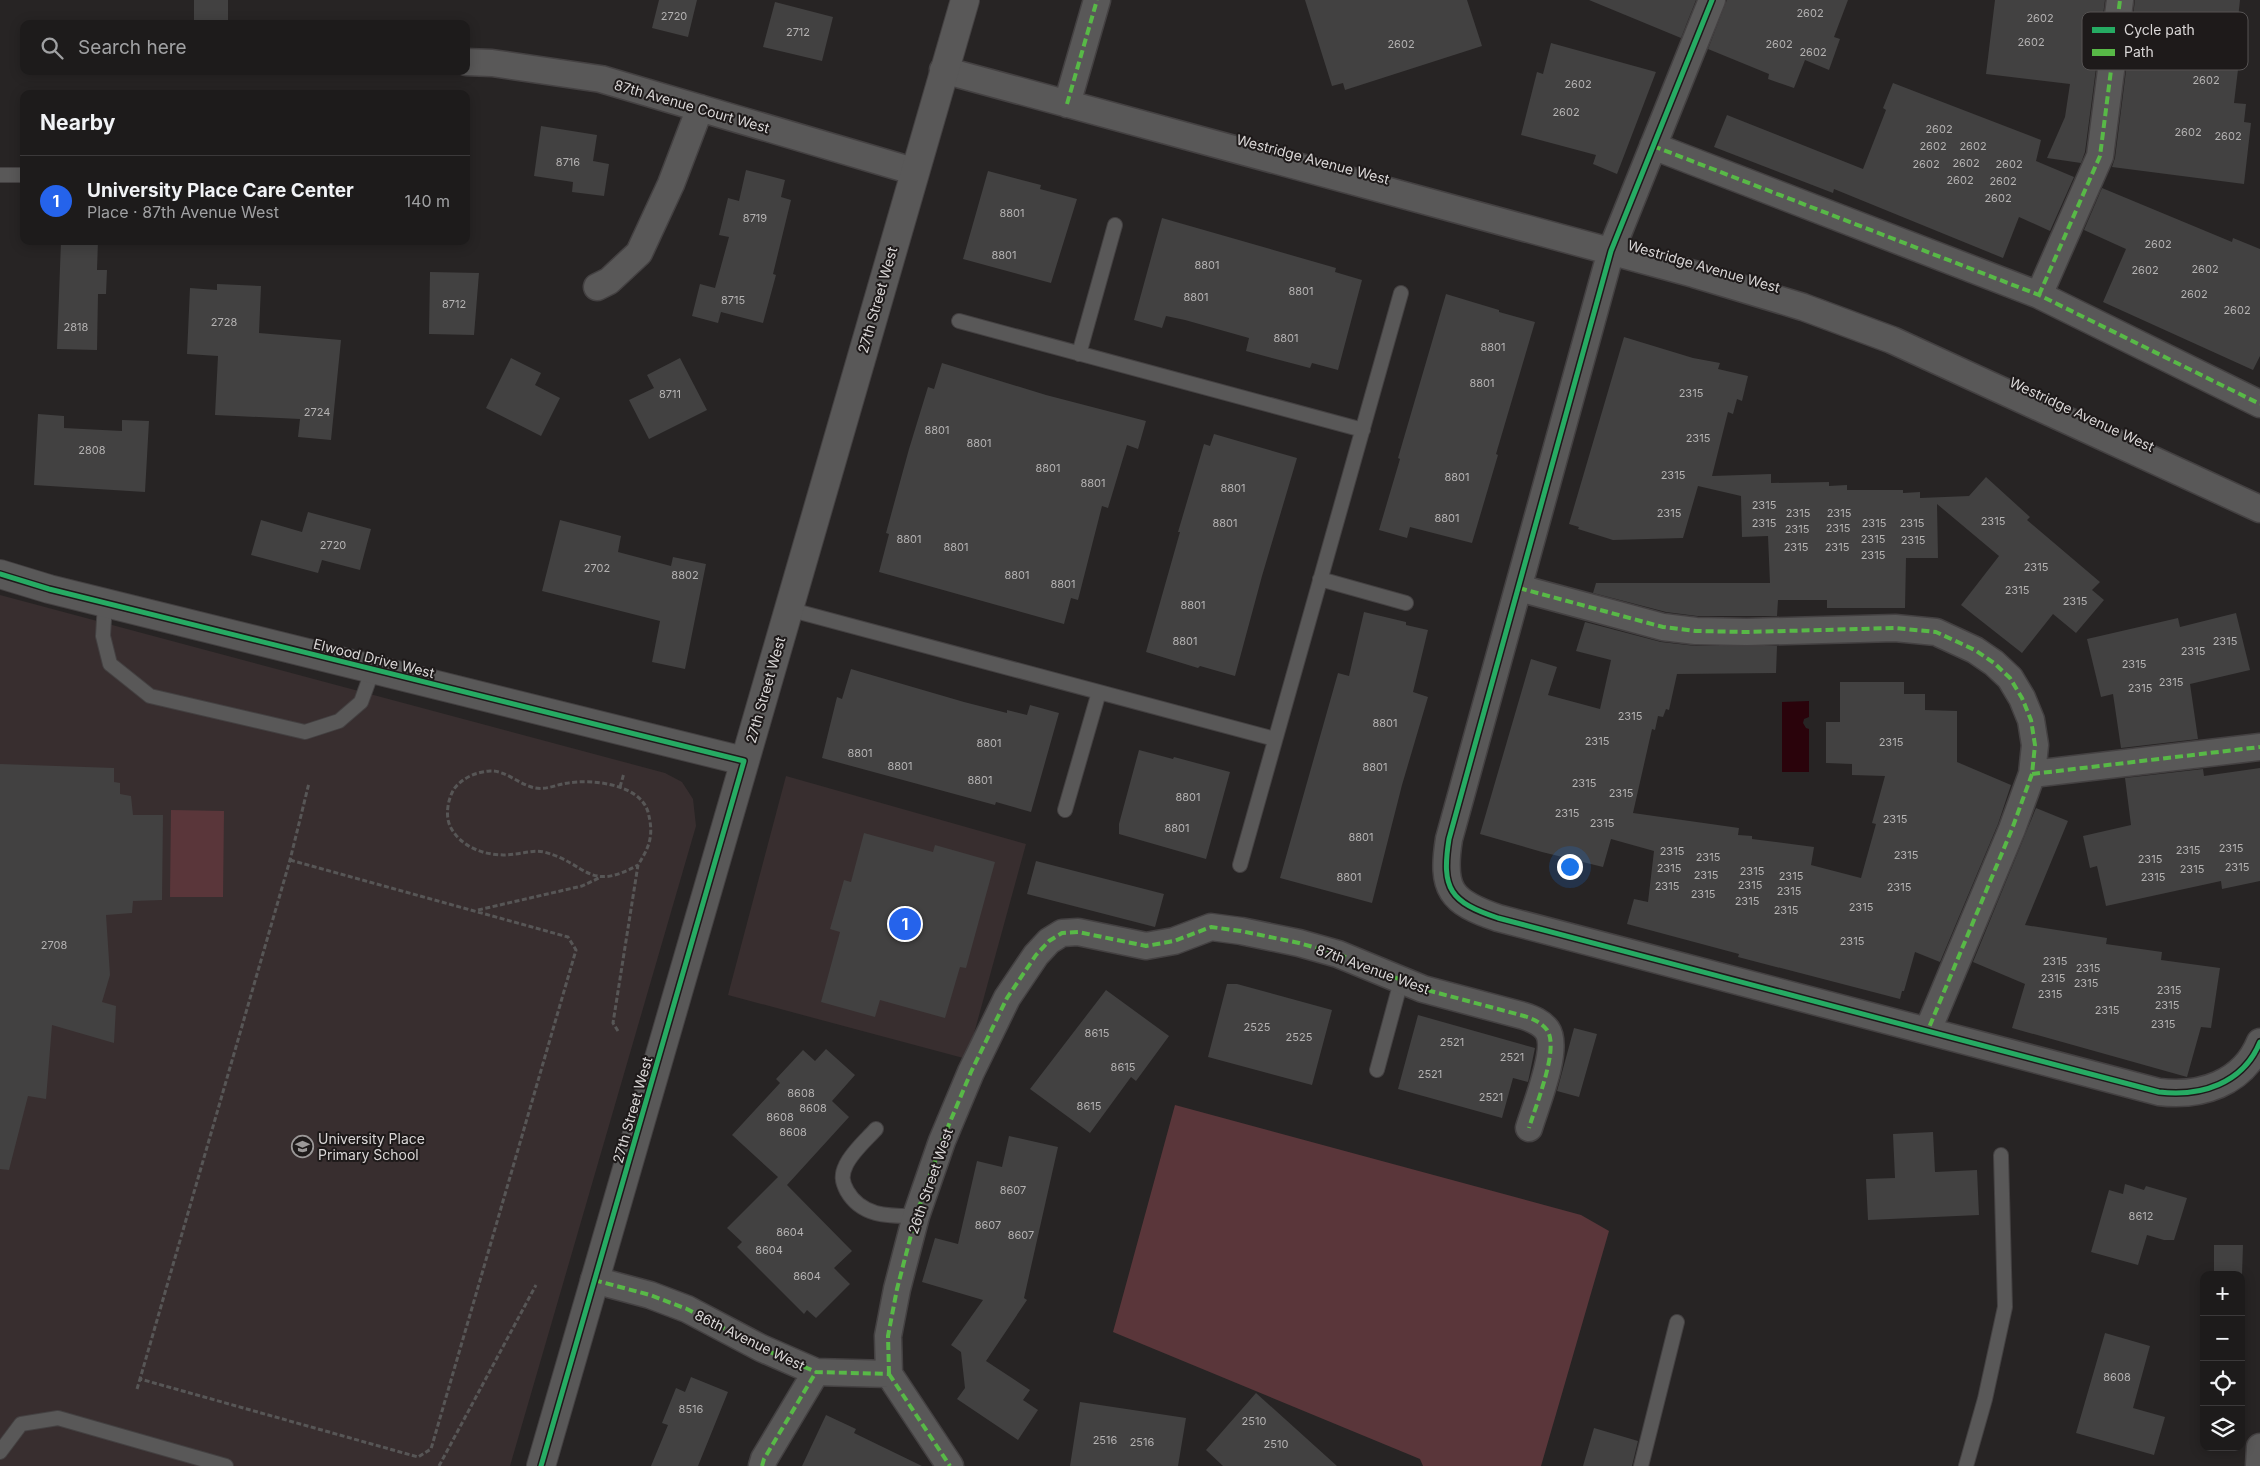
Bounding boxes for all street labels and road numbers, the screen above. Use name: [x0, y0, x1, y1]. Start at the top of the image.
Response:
street label: 87th Avenue Court West: [612, 76, 772, 136]
street label: Westridge Avenue West: [1235, 130, 1392, 188]
street label: Westridge Avenue West: [1626, 236, 1783, 296]
street label: 27th Street West: [854, 244, 900, 355]
street label: Westridge Avenue West: [2007, 373, 2157, 455]
street label: 27th Street West: [742, 634, 788, 745]
street label: Elwood Drive West: [312, 635, 437, 681]
street label: 87th Avenue West: [1314, 941, 1433, 998]
street label: 27th Street West: [609, 1054, 655, 1165]
street label: 26th Street West: [904, 1126, 956, 1236]
street label: 86th Avenue West: [692, 1306, 808, 1374]

